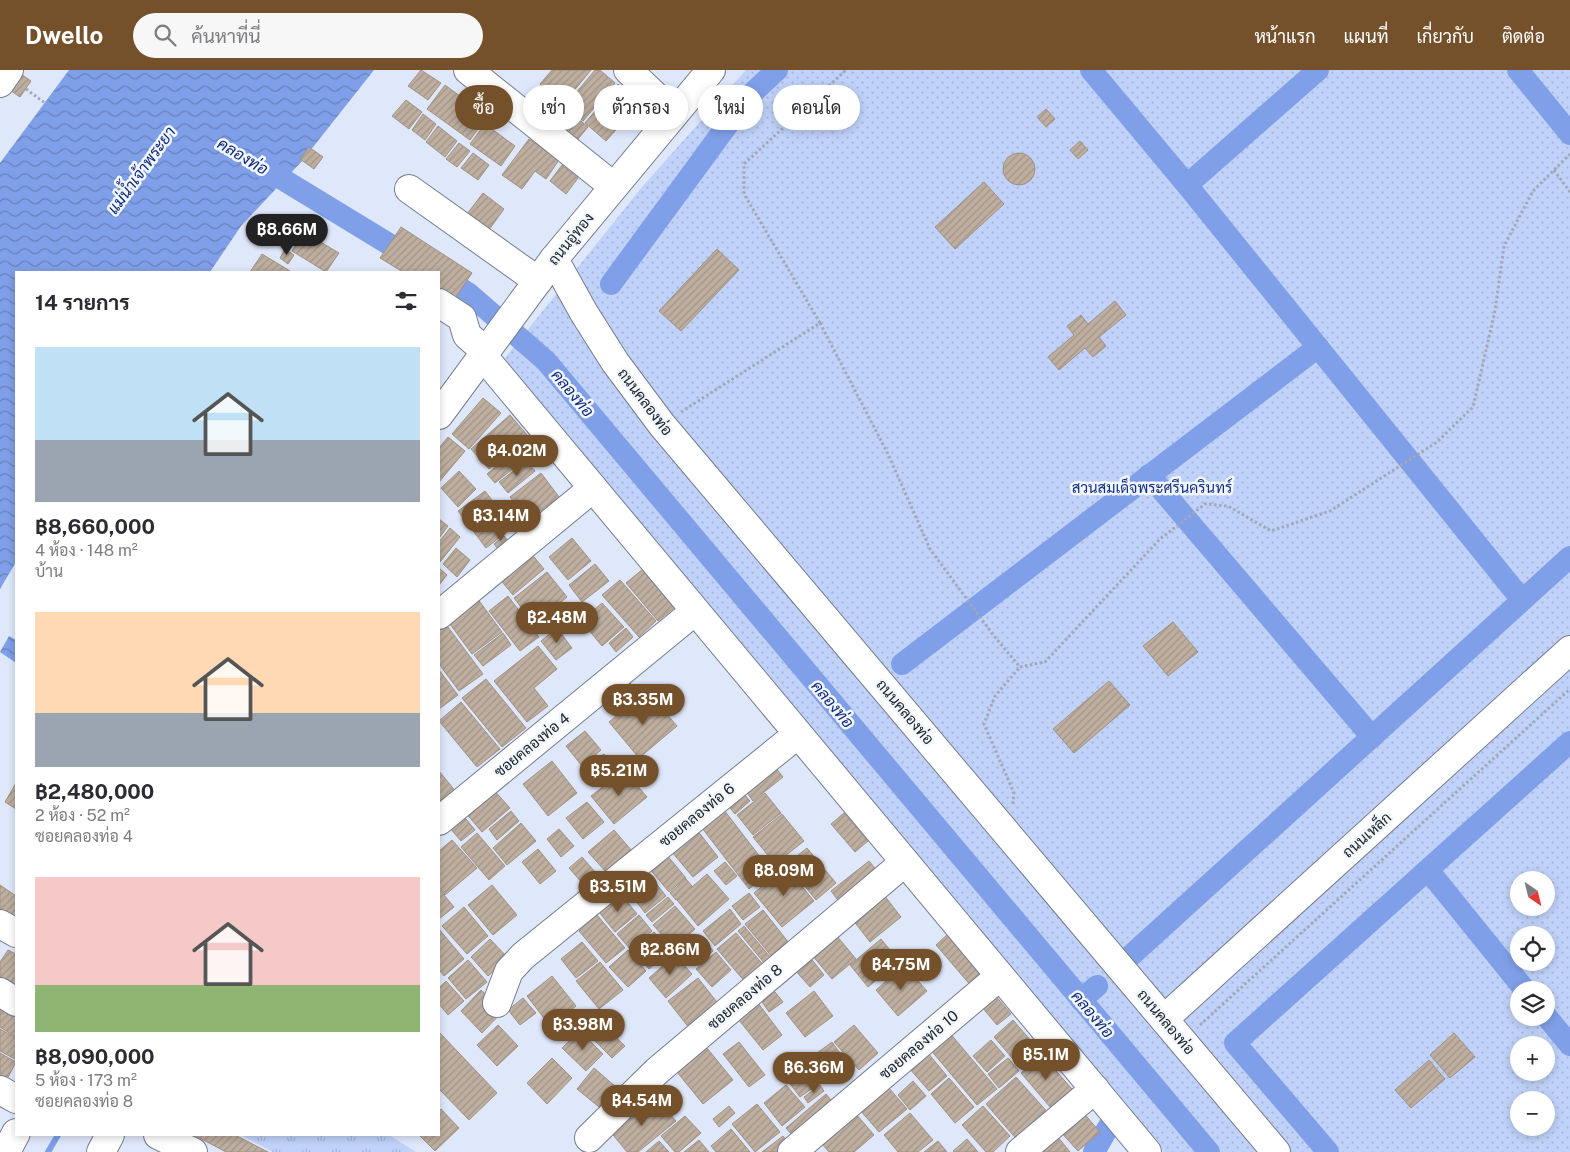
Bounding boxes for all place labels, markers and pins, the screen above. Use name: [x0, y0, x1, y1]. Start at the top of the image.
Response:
pin: ฿8.66M: [246, 214, 328, 256]
pin: ฿4.02M: [476, 434, 558, 477]
pin: ฿3.14M: [460, 500, 542, 542]
pin: ฿2.48M: [516, 602, 598, 644]
pin: ฿3.35M: [602, 684, 684, 726]
pin: ฿5.21M: [578, 754, 660, 797]
pin: ฿8.09M: [743, 854, 825, 897]
pin: ฿3.51M: [577, 870, 659, 913]
pin: ฿2.86M: [629, 934, 711, 976]
pin: ฿4.75M: [860, 948, 942, 991]
pin: ฿3.98M: [542, 1008, 624, 1051]
pin: ฿5.1M: [1011, 1038, 1081, 1081]
pin: ฿6.36M: [773, 1052, 855, 1094]
pin: ฿4.54M: [601, 1084, 683, 1127]

